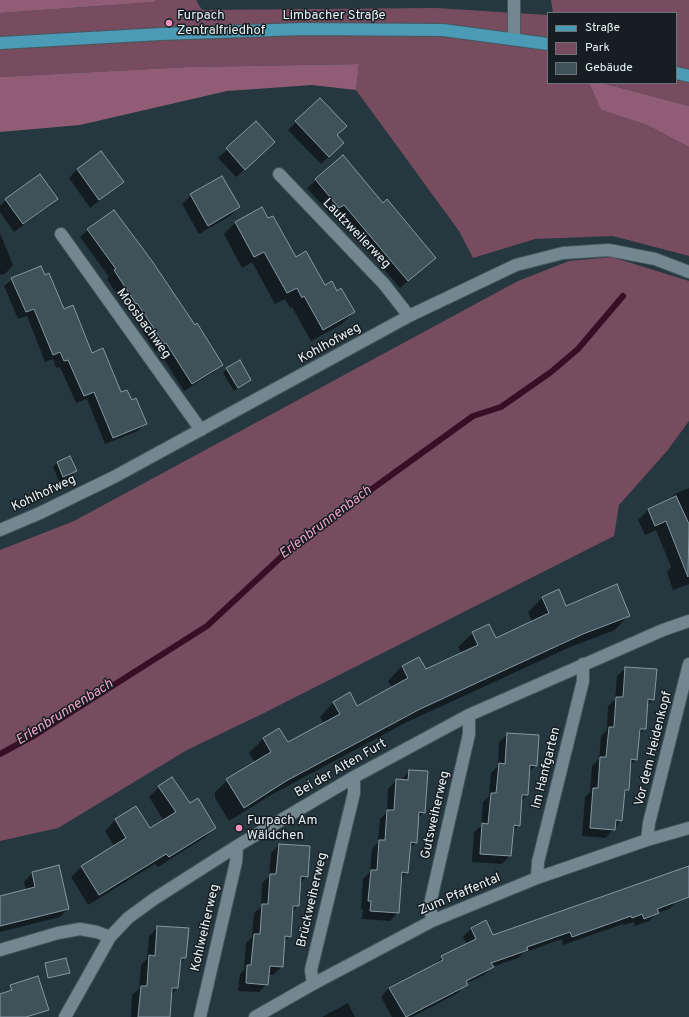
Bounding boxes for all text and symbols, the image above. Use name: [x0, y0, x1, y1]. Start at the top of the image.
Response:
place label: Furpach Zentralfriedhof: [177, 8, 265, 39]
street label: Limbacher Straße: [282, 8, 386, 24]
legend: [547, 12, 677, 84]
marker: Furpach Zentralfriedhof: [164, 18, 174, 28]
text: Straße: [585, 20, 620, 36]
text: Park: [585, 40, 610, 56]
text: Gebäude: [585, 60, 633, 76]
street label: Lautzweilerweg: [319, 196, 393, 272]
street label: Moosbachweg: [112, 286, 174, 362]
street label: Kohlhofweg: [296, 320, 364, 368]
street label: Kohlhofweg: [9, 472, 79, 516]
water label: Erlenbrunnenbach: [276, 483, 376, 563]
water label: Erlenbrunnenbach: [13, 676, 117, 750]
street label: Vor dem Heidenkopf: [632, 690, 676, 808]
street label: Im Hanfgarten: [529, 726, 565, 810]
street label: Bei der Alten Furt: [292, 736, 390, 802]
street label: Gutsweiherweg: [418, 769, 454, 861]
place label: Furpach Am Wäldchen: [247, 813, 318, 844]
marker: Furpach Am Wäldchen: [234, 823, 244, 833]
street label: Brückweiherweg: [294, 851, 332, 949]
street label: Zum Pfaffental: [417, 871, 503, 919]
street label: Kohlweiherweg: [188, 883, 224, 973]

